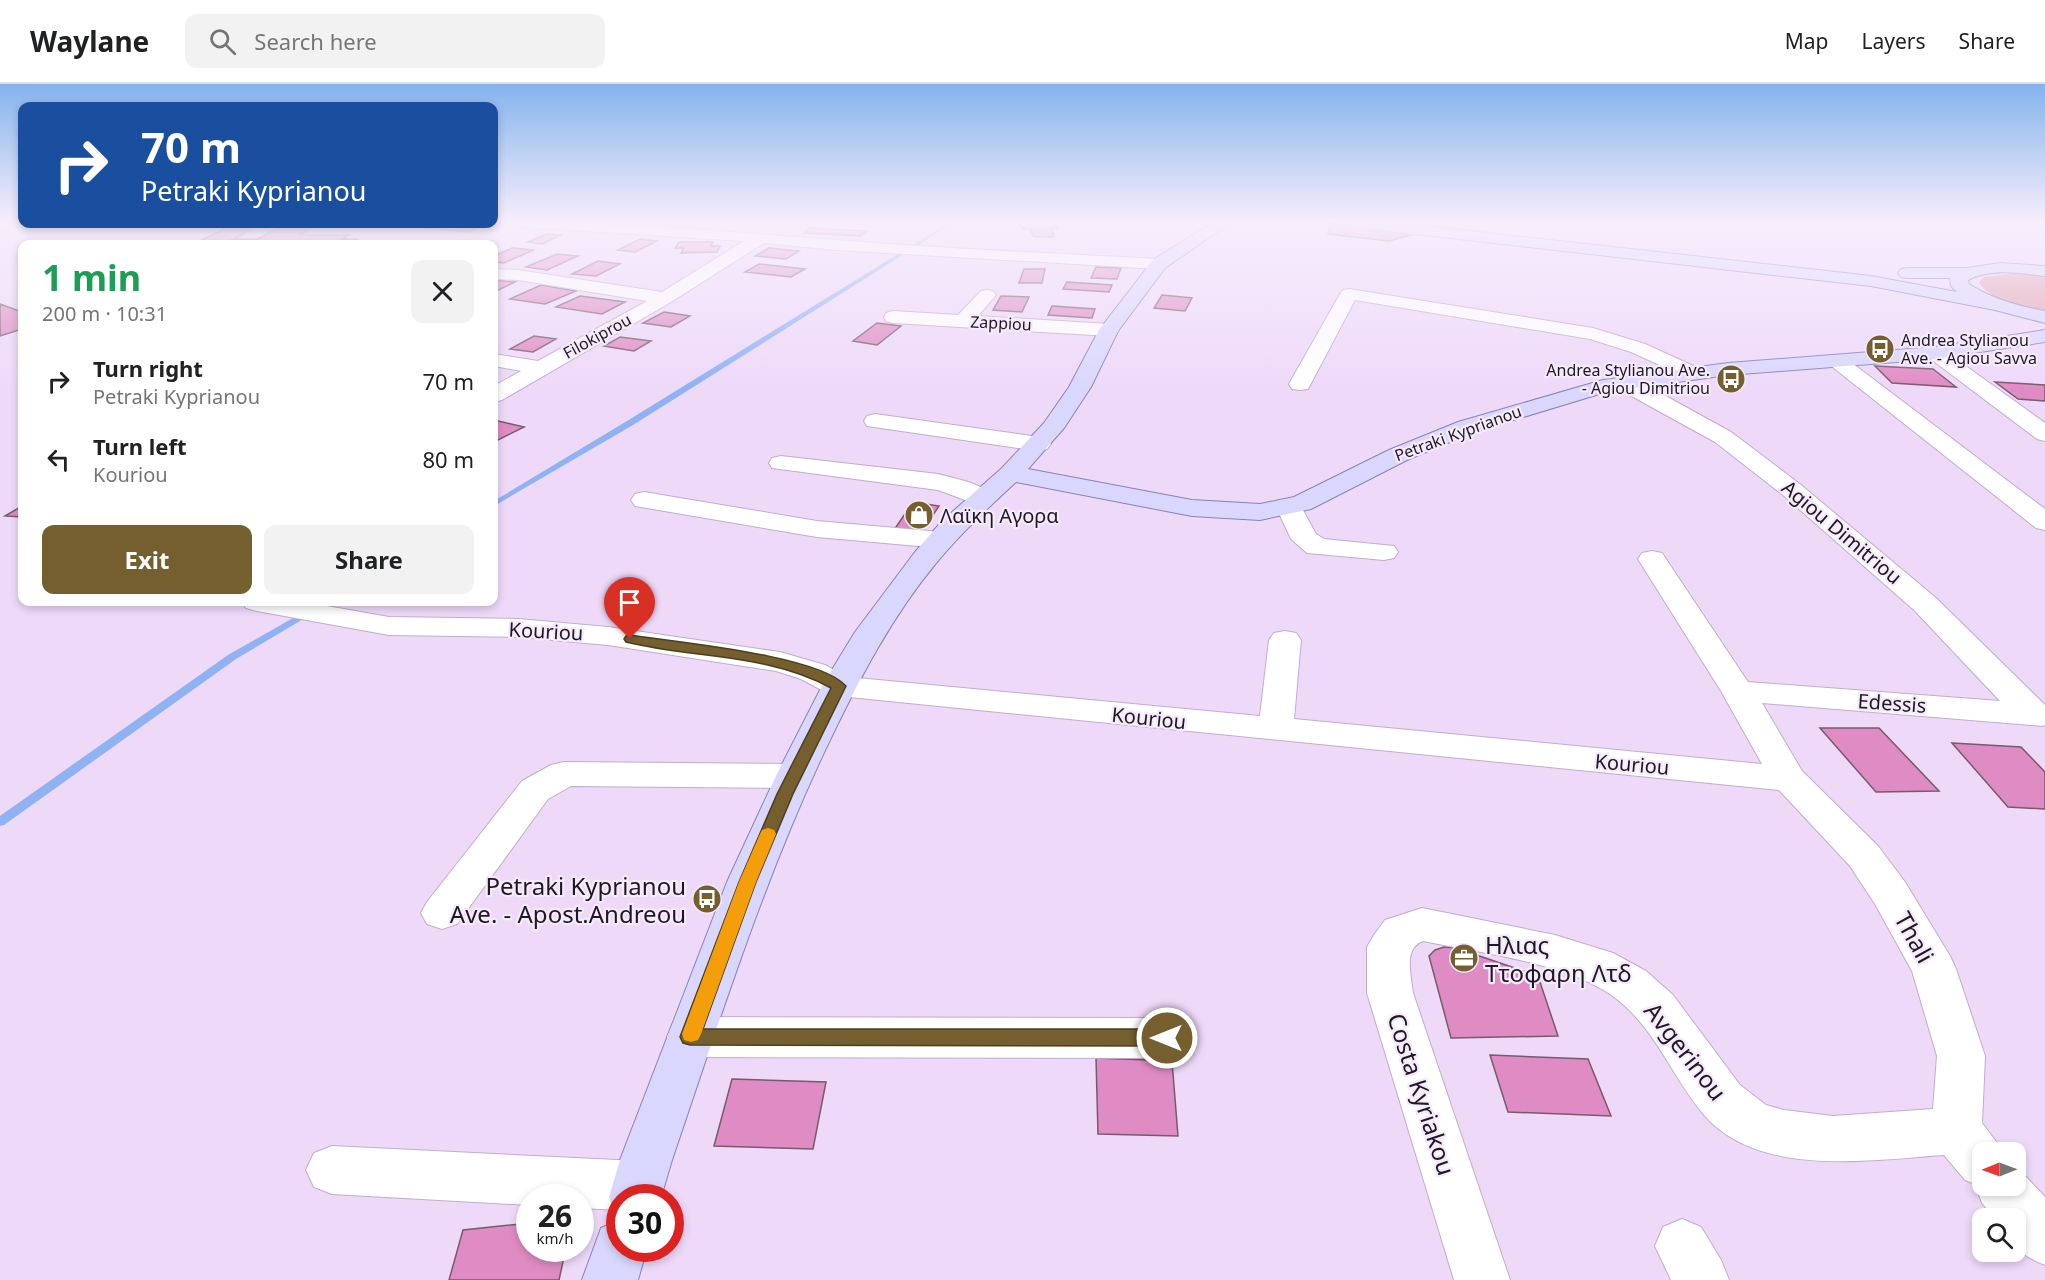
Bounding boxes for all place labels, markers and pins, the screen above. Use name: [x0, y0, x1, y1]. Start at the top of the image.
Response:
place label: Andrea Stylianou Ave. - Agiou Savva: [1901, 329, 2037, 369]
bus stop icon: Andrea Stylianou Ave. - Agiou Savva: [1864, 333, 1896, 365]
place label: Andrea Stylianou Ave. - Agiou Dimitriou: [1546, 359, 1710, 399]
bus stop icon: Andrea Stylianou Ave. - Agiou Dimitriou: [1715, 363, 1747, 395]
shop icon: Λαϊκη Αγορα: [903, 499, 935, 531]
place label: Λαϊκη Αγορα: [940, 502, 1059, 529]
pin: [604, 577, 655, 639]
place label: Petraki Kyprianou Ave. - Apost.Andreou: [450, 869, 686, 930]
bus stop icon: Petraki Kyprianou Ave. - Apost.Andreou: [691, 883, 723, 915]
place label: Ηλιας Ττοφαρη Λτδ: [1485, 928, 1632, 989]
office icon: Ηλιας Ττοφαρη Λτδ: [1448, 942, 1480, 974]

